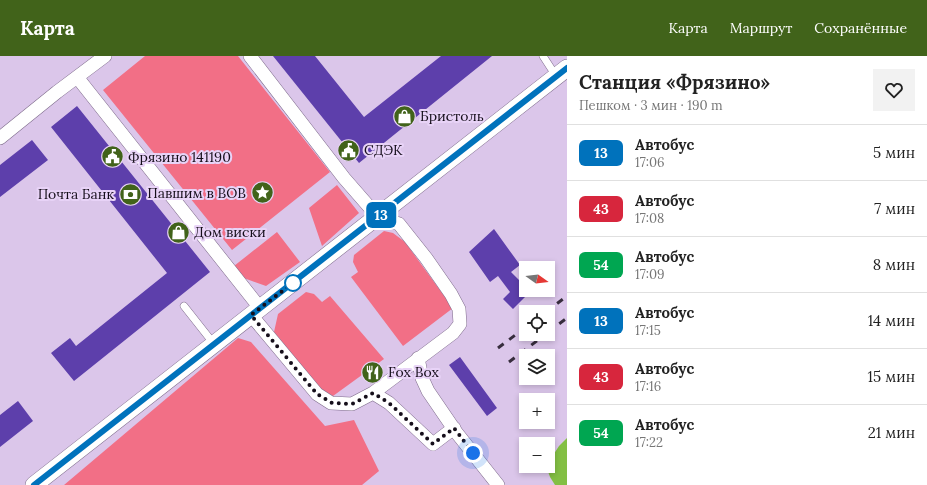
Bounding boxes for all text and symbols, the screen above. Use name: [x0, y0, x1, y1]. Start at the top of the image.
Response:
text: Карта: [20, 16, 75, 40]
text: Карта: [668, 19, 708, 37]
text: Маршрут: [730, 19, 792, 37]
text: Сохранённые: [814, 19, 907, 37]
button: heart: [873, 69, 915, 111]
text: Станция «Фрязино»: [579, 70, 770, 94]
text: Пешком · 3 мин · 190 m: [579, 97, 723, 114]
shop icon: Бристоль: [392, 103, 418, 129]
place label: Бристоль: [420, 107, 484, 125]
text: Автобус: [635, 135, 694, 154]
public building icon: СДЭК: [336, 137, 362, 163]
place label: СДЭК: [364, 141, 403, 159]
text: 5 мин: [873, 143, 915, 162]
public building icon: Фрязино 141190: [100, 144, 126, 170]
text: 13: [594, 144, 608, 162]
place label: Фрязино 141190: [128, 148, 231, 166]
text: 17:06: [635, 154, 665, 171]
place icon: Павшим в ВОВ: [249, 180, 275, 206]
bank icon: Почта Банк: [117, 181, 143, 207]
place label: Павшим в ВОВ: [147, 184, 246, 202]
place label: Почта Банк: [38, 185, 114, 203]
text: Автобус: [635, 191, 694, 210]
text: 7 мин: [874, 199, 915, 218]
text: 43: [593, 200, 609, 218]
line badge: 13: [363, 202, 399, 228]
text: 13: [374, 206, 388, 224]
text: 17:08: [635, 210, 664, 227]
shop icon: Дом виски: [166, 219, 192, 245]
place label: Дом виски: [194, 223, 266, 241]
text: Автобус: [635, 247, 694, 266]
text: 8 мин: [873, 255, 915, 274]
text: 54: [593, 256, 609, 274]
north arrow: [519, 261, 555, 297]
map controls: [519, 261, 555, 473]
text: 17:09: [635, 266, 665, 283]
unlabelled marker: [284, 274, 302, 292]
text: Автобус: [635, 303, 694, 322]
button: locate: [519, 305, 555, 341]
text: 14 мин: [868, 311, 915, 330]
text: 13: [594, 312, 608, 330]
text: 17:15: [635, 322, 661, 339]
button: layers: [519, 349, 555, 385]
restaurant icon: Fox Box: [360, 359, 386, 385]
text: Автобус: [635, 359, 694, 378]
place label: Fox Box: [388, 363, 440, 381]
text: 15 мин: [868, 367, 915, 386]
text: 43: [593, 368, 609, 386]
text: 17:16: [635, 378, 661, 395]
button: +: [519, 393, 555, 429]
text: Автобус: [635, 415, 694, 434]
text: 21 мин: [868, 423, 915, 442]
text: 54: [593, 424, 609, 442]
text: 17:22: [635, 434, 663, 451]
button: −: [519, 437, 555, 473]
your location: [463, 443, 483, 463]

